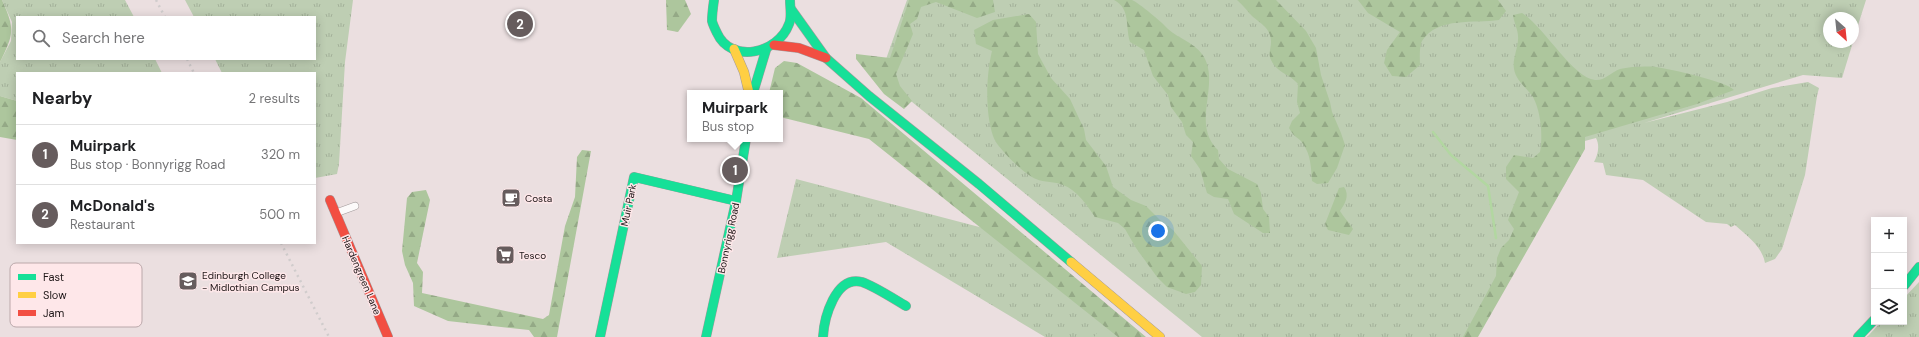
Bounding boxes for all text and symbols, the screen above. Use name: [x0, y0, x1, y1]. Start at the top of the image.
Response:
pin: 2: [507, 9, 533, 39]
north arrow: [1823, 12, 1859, 48]
search box: [16, 16, 316, 60]
icon: search: [30, 27, 52, 49]
text: Search here: [62, 28, 145, 48]
text: Nearby: [32, 87, 92, 109]
text: 2 results: [249, 90, 300, 107]
popup: [687, 90, 783, 142]
text: Muirpark: [702, 98, 768, 118]
text: Bus stop: [702, 118, 754, 135]
text: Muirpark: [70, 136, 136, 156]
text: 1: [43, 146, 47, 163]
text: 320 m: [261, 146, 300, 163]
pin: 1: [722, 155, 748, 185]
text: Bus stop · Bonnyrigg Road: [70, 156, 225, 173]
street label: Muir Park: [618, 183, 639, 227]
cafe icon: Costa: [500, 187, 522, 209]
place label: Costa: [525, 192, 552, 205]
text: McDonald's: [70, 196, 155, 216]
street label: Bonnyrigg Road: [715, 202, 742, 275]
text: 2: [41, 206, 49, 223]
text: 500 m: [259, 206, 300, 223]
text: Restaurant: [70, 216, 135, 233]
map controls: [1871, 217, 1907, 325]
button: +: [1871, 217, 1907, 253]
your location: [1148, 221, 1168, 241]
street label: Hardengreen Lane: [339, 234, 384, 317]
supermarket icon: Tesco: [494, 244, 516, 266]
place label: Tesco: [519, 249, 546, 262]
button: −: [1871, 253, 1907, 289]
legend: [10, 263, 142, 327]
place label: Edinburgh College - Midlothian Campus: [202, 269, 300, 294]
text: Fast: [43, 270, 64, 284]
school or university icon: Edinburgh College - Midlothian Campus: [177, 270, 199, 292]
text: Slow: [43, 288, 67, 302]
button: layers: [1871, 289, 1907, 325]
text: Jam: [43, 306, 64, 320]

